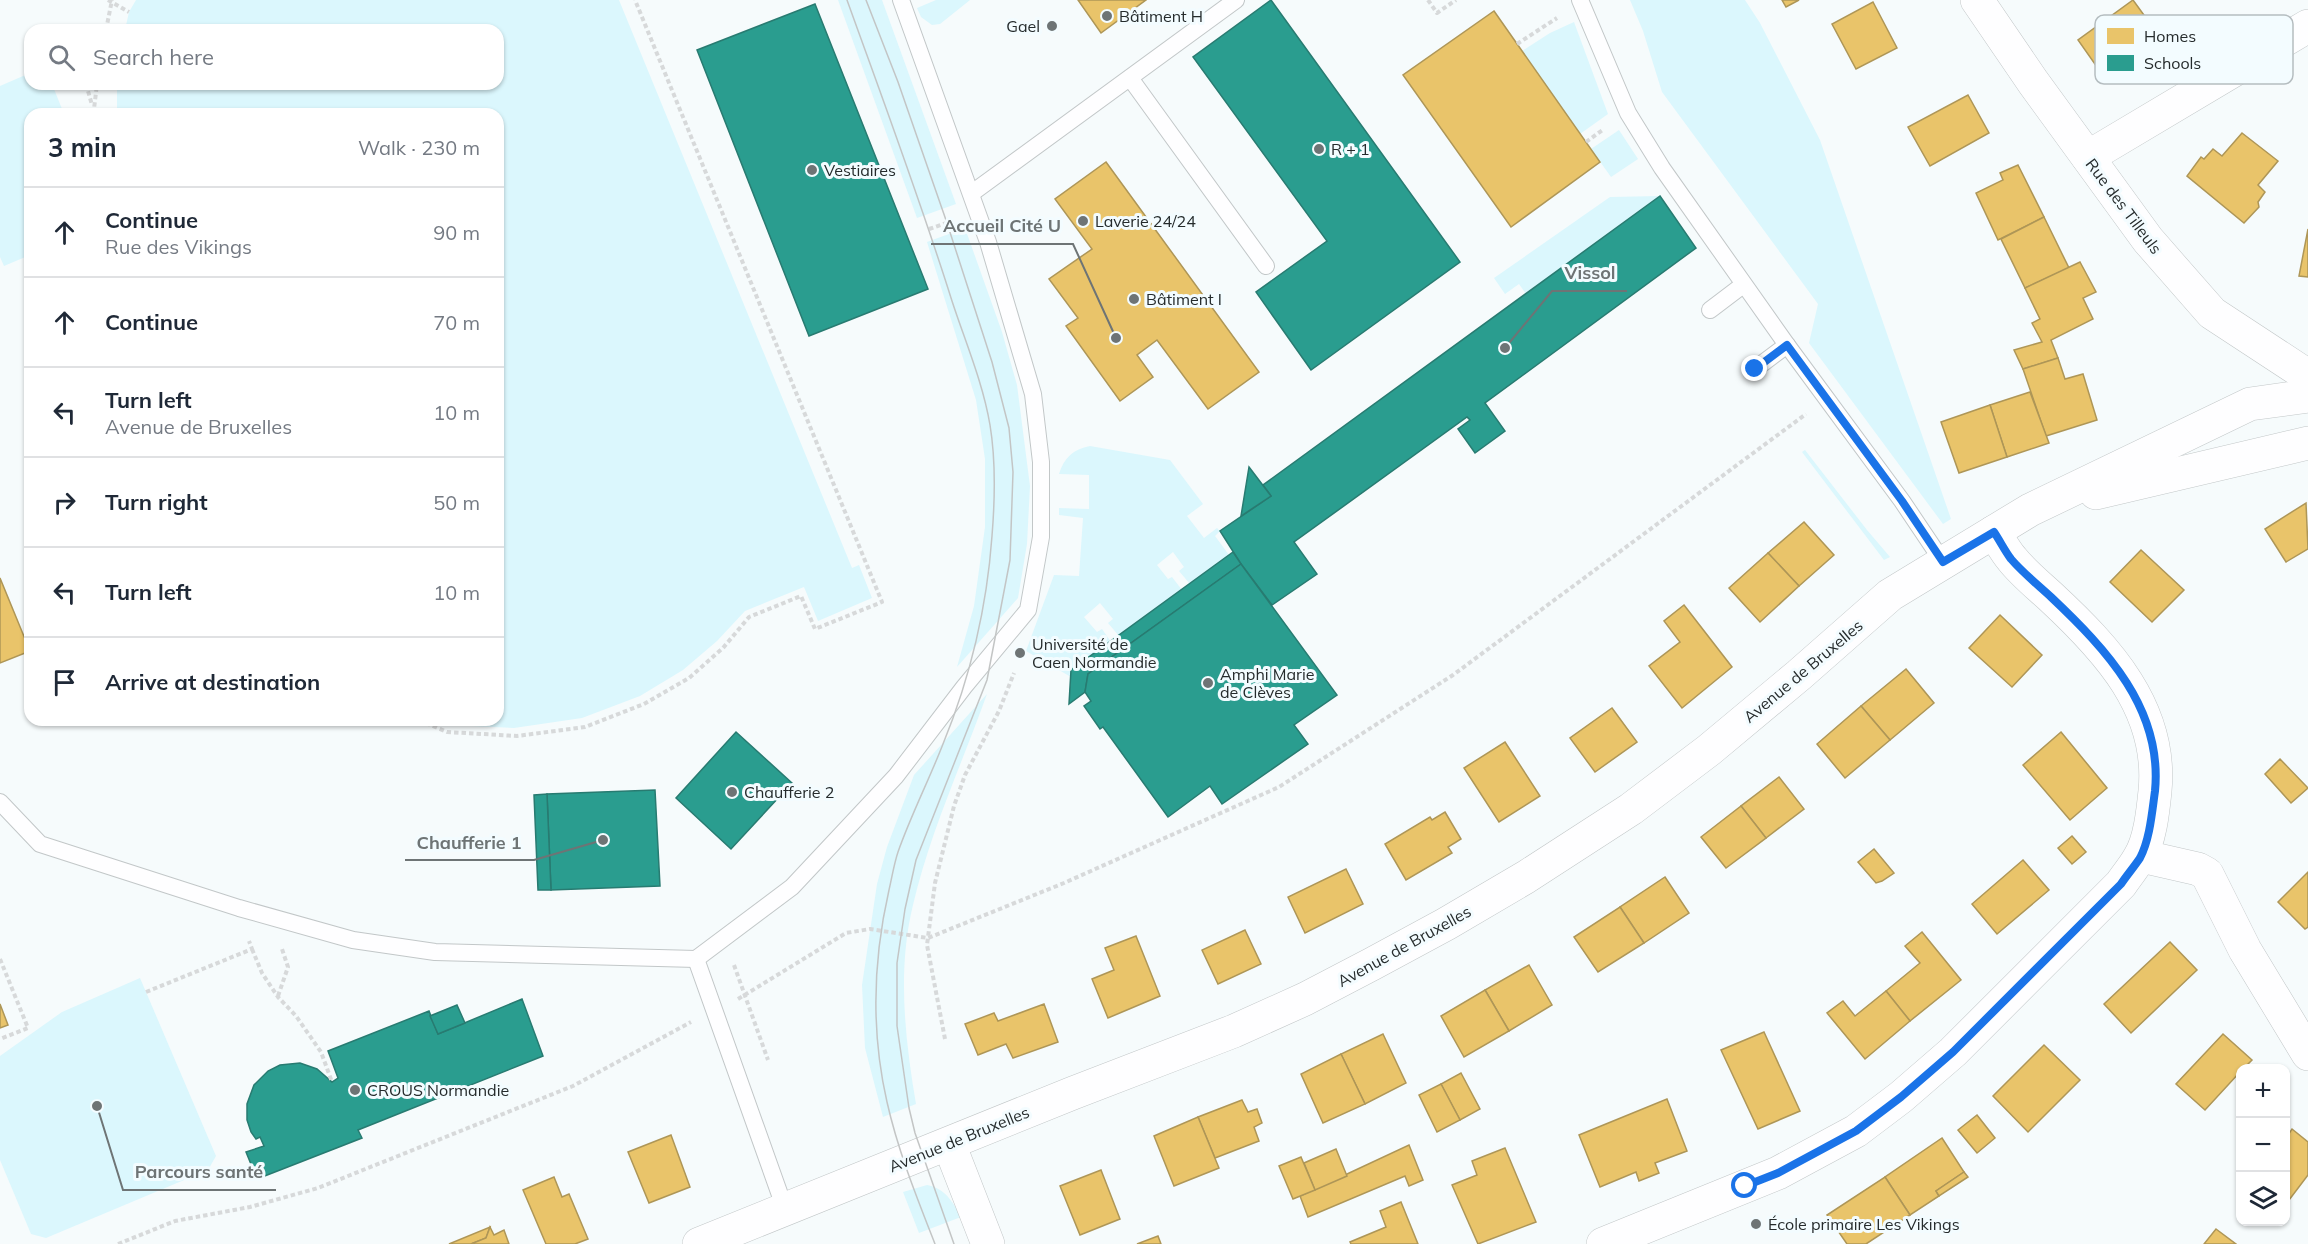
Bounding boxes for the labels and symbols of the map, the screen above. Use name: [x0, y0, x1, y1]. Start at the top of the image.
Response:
place label: Bâtiment H: [1119, 6, 1203, 26]
marker: Bâtiment H: [1100, 9, 1114, 23]
legend: [2095, 15, 2293, 84]
place label: Gael: [1006, 16, 1040, 36]
marker: Gael: [1045, 19, 1059, 33]
text: Homes: [2144, 26, 2196, 46]
text: Schools: [2144, 53, 2201, 73]
place label: R + 1: [1331, 139, 1370, 159]
marker: R + 1: [1312, 142, 1326, 156]
street label: Rue des Tilleuls: [2082, 154, 2166, 258]
place label: Vestiaires: [824, 160, 896, 180]
marker: Vestiaires: [805, 163, 819, 177]
callout: Accueil Cité U: [931, 208, 1073, 244]
place label: Laverie 24/24: [1095, 211, 1196, 231]
text: Accueil Cité U: [943, 214, 1061, 237]
marker: Laverie 24/24: [1076, 214, 1090, 228]
callout: Vissol: [1552, 255, 1627, 291]
text: Vissol: [1563, 261, 1616, 284]
place label: Bâtiment I: [1146, 289, 1222, 309]
marker: Bâtiment I: [1127, 292, 1141, 306]
route end: [1741, 355, 1767, 381]
street label: Avenue de Bruxelles: [1739, 615, 1867, 727]
place label: Université de Caen Normandie: [1032, 634, 1157, 672]
marker: Université de Caen Normandie: [1013, 646, 1027, 660]
place label: Amphi Marie de Clèves: [1220, 664, 1314, 702]
marker: Amphi Marie de Clèves: [1201, 676, 1215, 690]
place label: Chaufferie 2: [744, 782, 834, 802]
marker: Chaufferie 2: [725, 785, 739, 799]
callout: Chaufferie 1: [405, 824, 534, 860]
text: Chaufferie 1: [417, 831, 521, 854]
street label: Avenue de Bruxelles: [1334, 901, 1474, 991]
place label: CROUS Normandie: [367, 1080, 509, 1100]
marker: CROUS Normandie: [348, 1083, 362, 1097]
street label: Avenue de Bruxelles: [886, 1102, 1032, 1176]
callout: Parcours santé: [123, 1154, 276, 1190]
text: Parcours santé: [135, 1160, 263, 1183]
route start: [1731, 1172, 1757, 1198]
place label: École primaire Les Vikings: [1768, 1214, 1960, 1234]
marker: École primaire Les Vikings: [1749, 1217, 1763, 1231]

